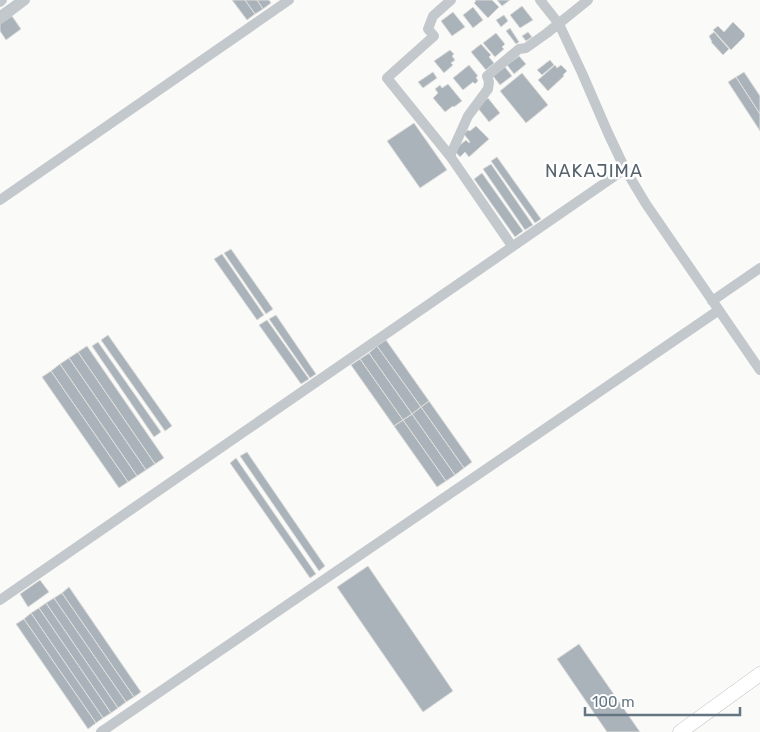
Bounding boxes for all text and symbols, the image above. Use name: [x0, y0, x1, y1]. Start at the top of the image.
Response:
district label: NAKAJIMA: [545, 160, 643, 182]
scale bar: [585, 684, 740, 716]
text: 100 m: [592, 693, 634, 711]

